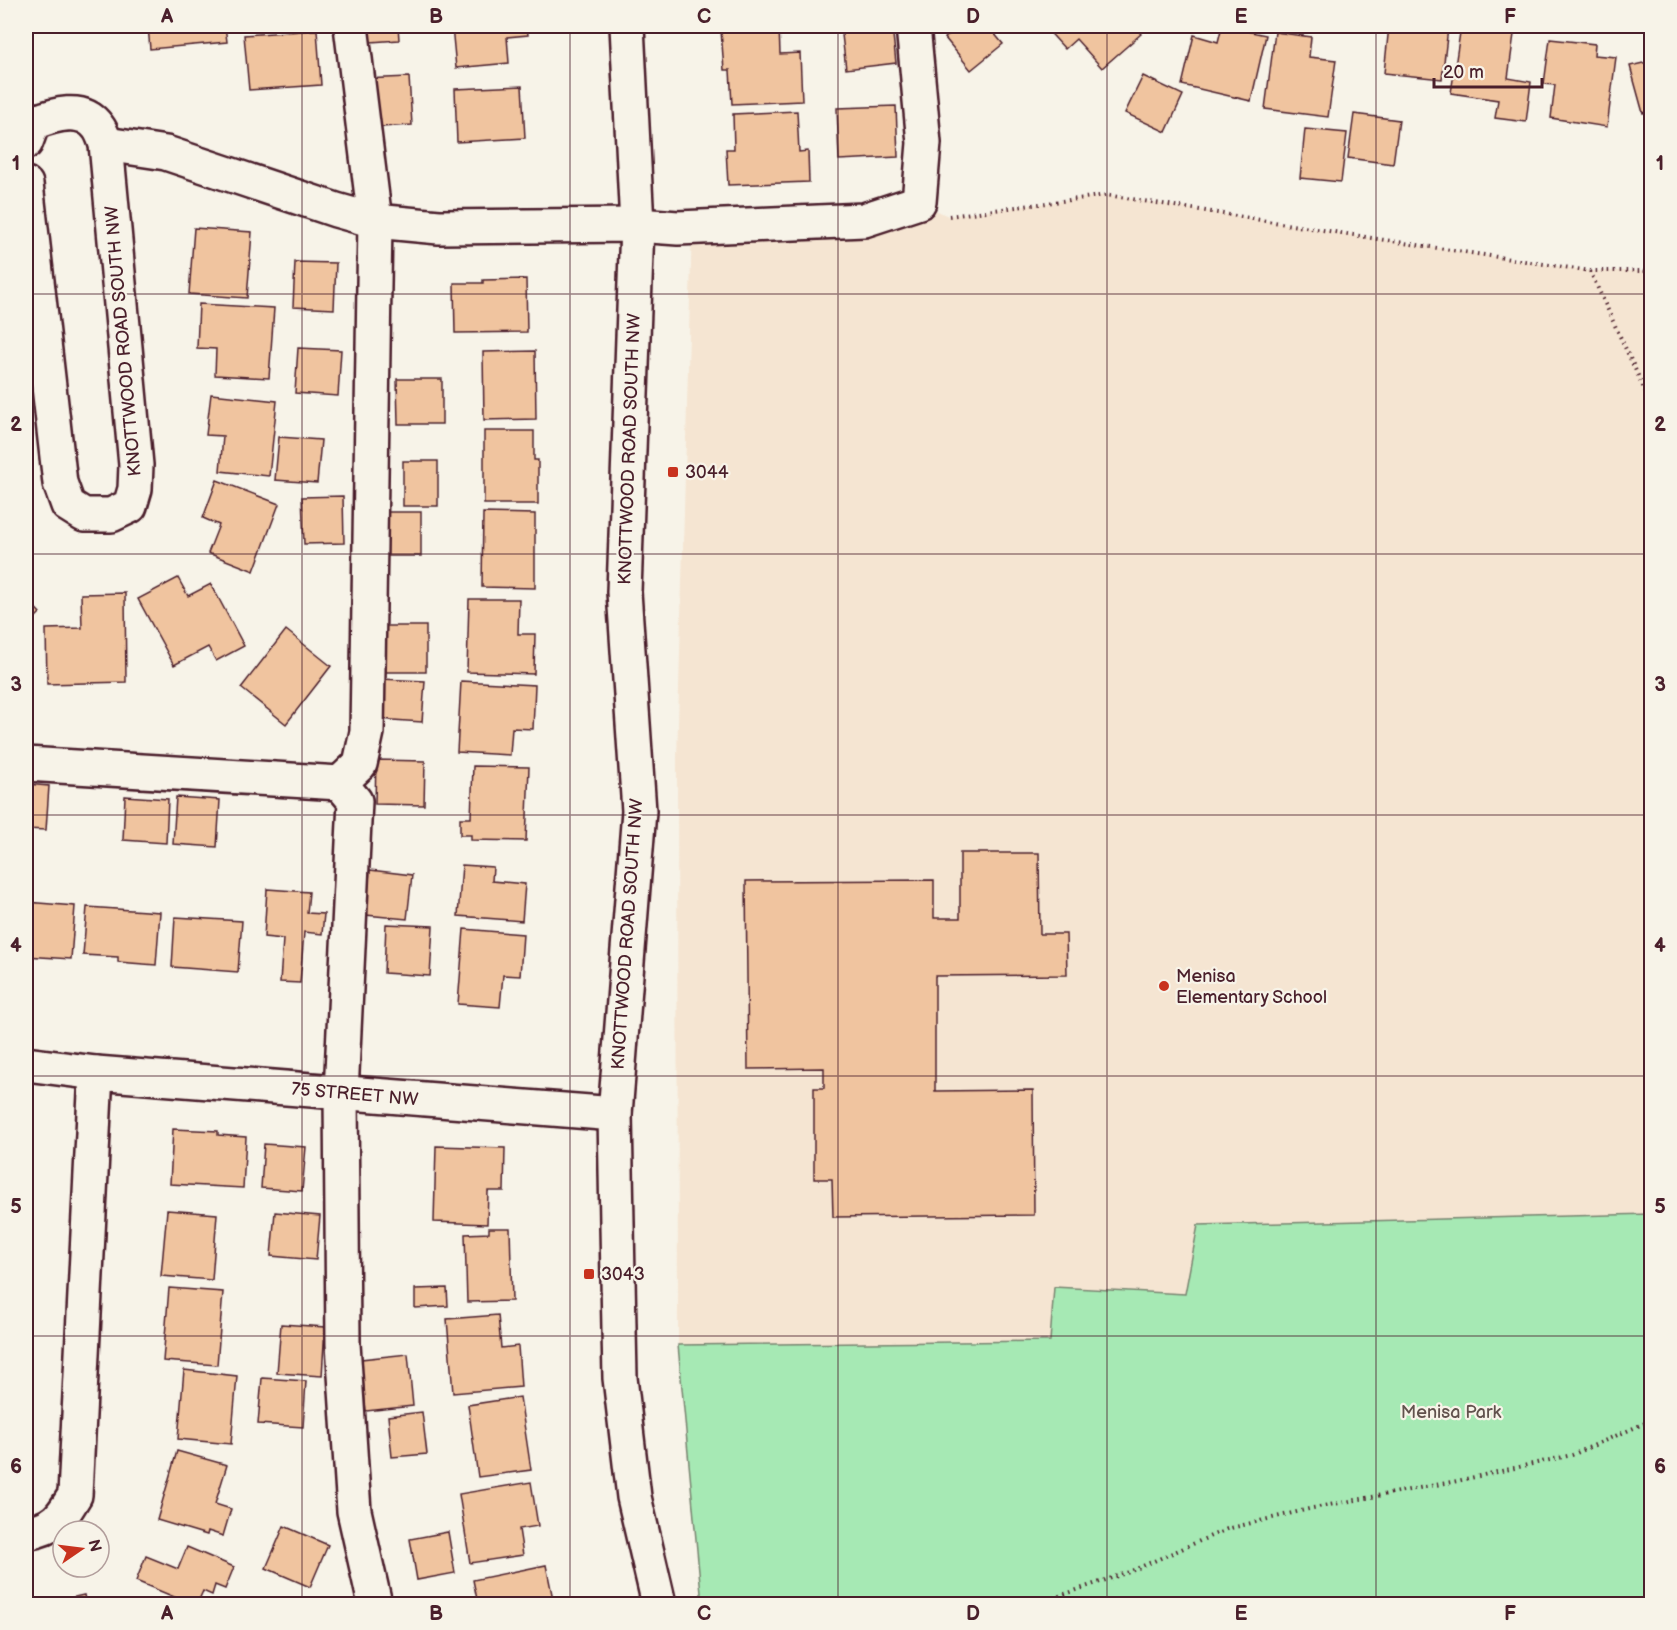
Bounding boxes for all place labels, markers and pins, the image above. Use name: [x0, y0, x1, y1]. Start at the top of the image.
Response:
place label: 3044: [685, 462, 729, 483]
marker: 3044: [666, 465, 680, 479]
place label: Menisa Elementary School: [1176, 966, 1327, 1008]
marker: Menisa Elementary School: [1157, 979, 1171, 993]
place label: 3043: [601, 1264, 645, 1285]
marker: 3043: [582, 1267, 596, 1281]

